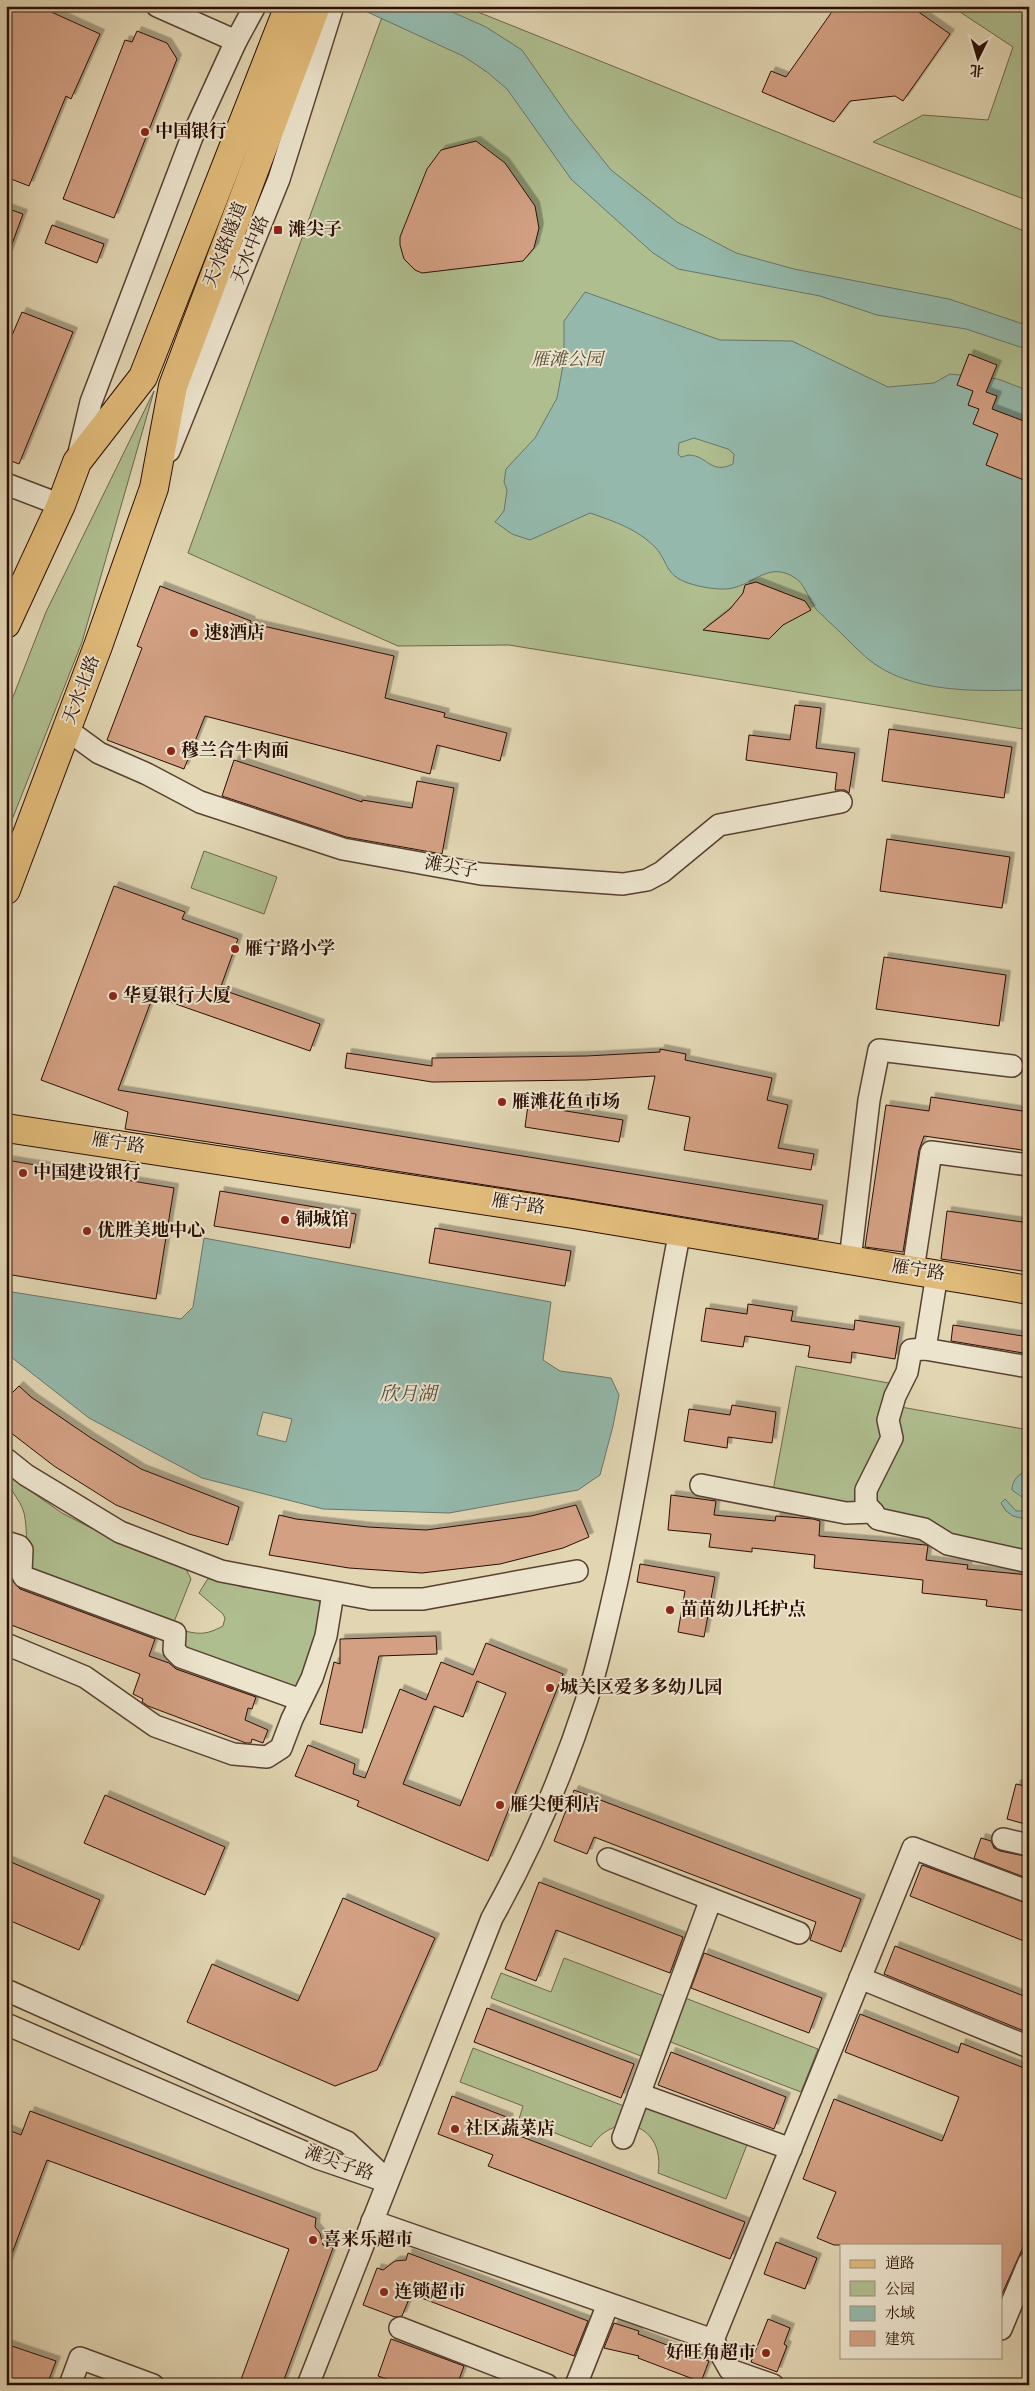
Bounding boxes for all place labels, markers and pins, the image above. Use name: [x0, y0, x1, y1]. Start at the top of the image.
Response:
place label: 中国银行: [155, 121, 227, 144]
marker: 中国银行: [139, 126, 151, 138]
place label: 滩尖子: [288, 219, 342, 242]
marker: 滩尖子: [272, 224, 284, 236]
place label: 速8酒店: [204, 622, 265, 645]
marker: 速8酒店: [188, 627, 200, 639]
place label: 穆兰合牛肉面: [181, 740, 289, 763]
marker: 穆兰合牛肉面: [165, 745, 177, 757]
place label: 雁宁路小学: [245, 938, 335, 961]
marker: 雁宁路小学: [229, 943, 241, 955]
place label: 华夏银行大厦: [123, 985, 231, 1008]
marker: 华夏银行大厦: [107, 990, 119, 1002]
place label: 雁滩花鱼市场: [512, 1091, 620, 1114]
marker: 雁滩花鱼市场: [496, 1096, 508, 1108]
place label: 中国建设银行: [33, 1162, 141, 1185]
marker: 中国建设银行: [17, 1167, 29, 1179]
place label: 铜城馆: [295, 1209, 349, 1232]
marker: 铜城馆: [279, 1214, 291, 1226]
place label: 优胜美地中心: [97, 1220, 205, 1243]
marker: 优胜美地中心: [81, 1225, 93, 1237]
place label: 苗苗幼儿托护点: [680, 1599, 806, 1622]
marker: 苗苗幼儿托护点: [664, 1604, 676, 1616]
place label: 城关区爱多多幼儿园: [560, 1677, 722, 1700]
marker: 城关区爱多多幼儿园: [544, 1682, 556, 1694]
place label: 雁尖便利店: [510, 1794, 600, 1817]
marker: 雁尖便利店: [494, 1799, 506, 1811]
place label: 社区蔬菜店: [465, 2118, 555, 2141]
marker: 社区蔬菜店: [449, 2123, 461, 2135]
place label: 喜来乐超市: [323, 2229, 413, 2252]
marker: 喜来乐超市: [307, 2234, 319, 2246]
place label: 连锁超市: [394, 2281, 466, 2304]
marker: 连锁超市: [378, 2286, 390, 2298]
place label: 好旺角超市: [666, 2342, 756, 2365]
marker: 好旺角超市: [760, 2347, 772, 2359]

